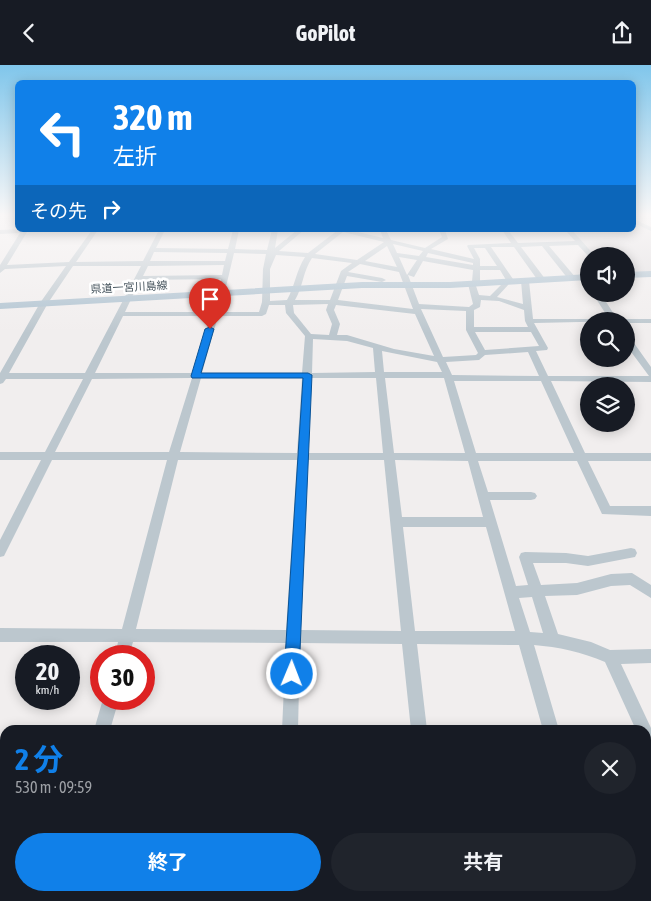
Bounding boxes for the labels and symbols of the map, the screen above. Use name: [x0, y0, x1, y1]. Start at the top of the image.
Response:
pin: [189, 278, 231, 329]
street label: 県道一宮川島線: [90, 279, 168, 295]
speed limit sign: 30: [90, 645, 155, 710]
position arrow: [265, 647, 317, 699]

